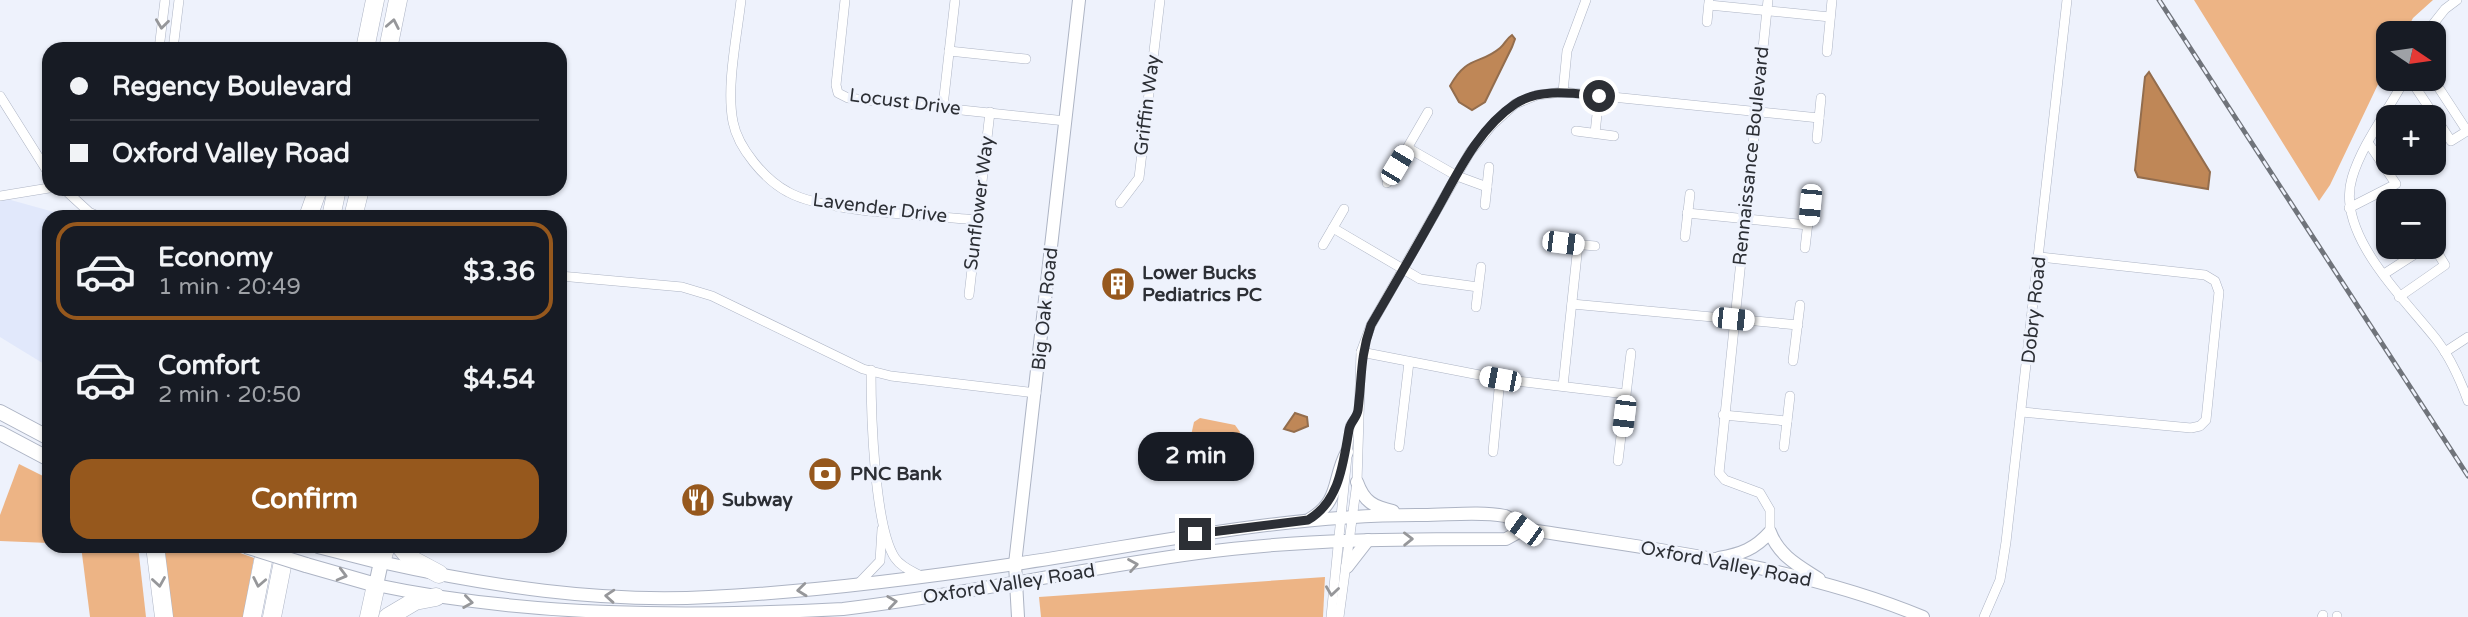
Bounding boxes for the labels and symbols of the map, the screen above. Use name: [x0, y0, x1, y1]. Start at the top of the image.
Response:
one-way arrow: [154, 19, 169, 30]
one-way arrow: [385, 19, 400, 30]
north arrow: [2376, 21, 2446, 91]
street label: Rennaissance Boulevard: [1729, 45, 1773, 267]
street label: Griffin Way: [1130, 53, 1164, 157]
route start: [1583, 80, 1615, 112]
street label: Locust Drive: [848, 84, 962, 120]
street label: Sunflower Way: [960, 135, 998, 271]
car: [1378, 142, 1417, 188]
car: [1798, 183, 1823, 227]
street label: Lavender Drive: [811, 189, 949, 227]
car: [1541, 230, 1586, 256]
street label: Big Oak Road: [1028, 246, 1062, 372]
street label: Dobry Road: [2017, 255, 2051, 365]
place label: Lower Bucks Pediatrics PC: [1142, 262, 1262, 306]
building icon: Lower Bucks Pediatrics PC: [1099, 265, 1137, 303]
car: [1712, 306, 1755, 332]
car: [1478, 365, 1523, 393]
car: [1612, 394, 1637, 438]
callout: 2 min: [1137, 433, 1253, 482]
bank icon: PNC Bank: [806, 455, 844, 493]
place label: PNC Bank: [850, 463, 943, 485]
restaurant icon: Subway: [679, 481, 717, 519]
place label: Subway: [722, 489, 793, 512]
car: [1501, 508, 1548, 550]
route end: [1179, 518, 1211, 550]
one-way arrow: [1403, 531, 1414, 547]
street label: Oxford Valley Road: [1639, 537, 1813, 591]
one-way arrow: [1127, 558, 1139, 573]
street label: Oxford Valley Road: [921, 560, 1097, 608]
one-way arrow: [335, 566, 347, 581]
one-way arrow: [253, 575, 268, 587]
one-way arrow: [151, 576, 166, 587]
one-way arrow: [796, 582, 807, 597]
one-way arrow: [1325, 585, 1340, 597]
one-way arrow: [604, 589, 615, 604]
one-way arrow: [462, 594, 474, 609]
one-way arrow: [886, 595, 898, 610]

